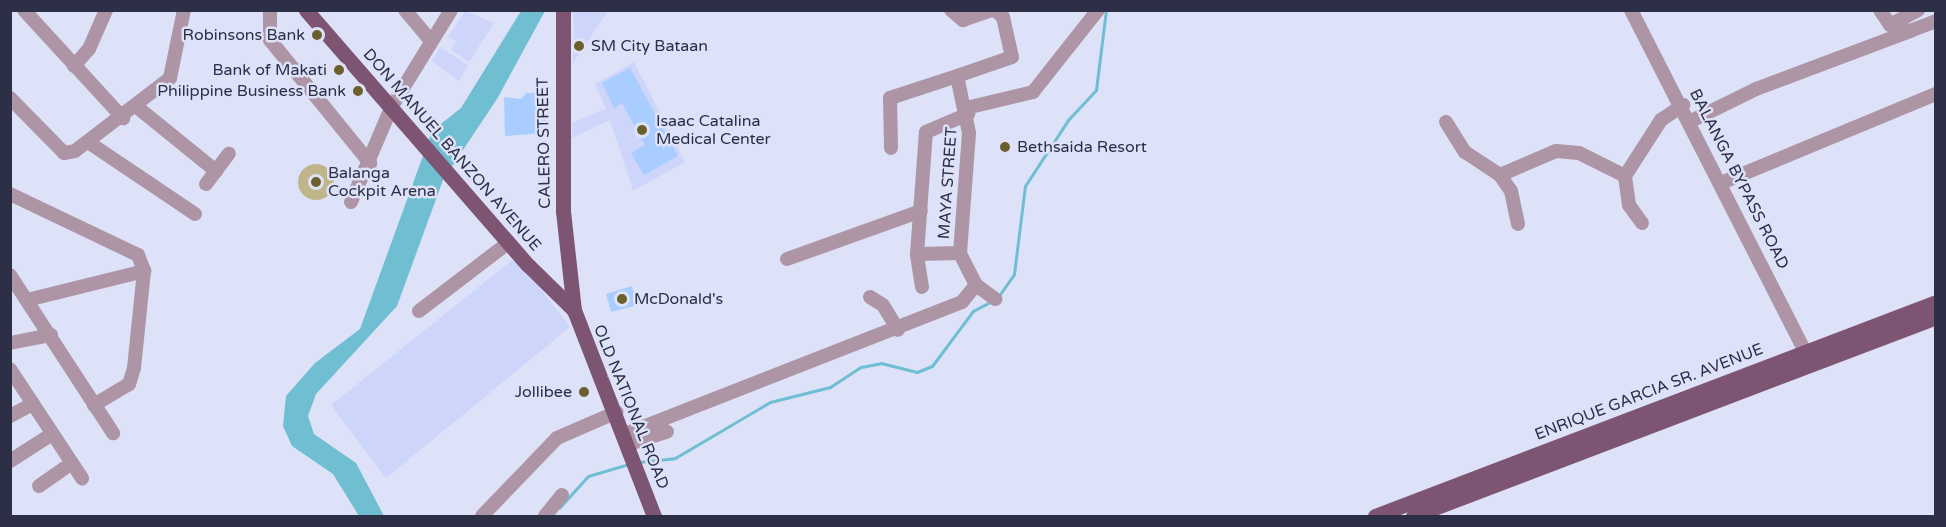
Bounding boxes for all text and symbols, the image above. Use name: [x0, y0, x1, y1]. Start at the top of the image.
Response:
place label: Robinsons Bank: [183, 25, 305, 45]
marker: Robinsons Bank: [310, 28, 324, 42]
place label: SM City Bataan: [591, 36, 708, 56]
marker: SM City Bataan: [572, 39, 586, 53]
street label: DON MANUEL BANZON AVENUE: [359, 45, 545, 255]
place label: Bank of Makati: [212, 60, 327, 80]
marker: Bank of Makati: [332, 63, 346, 77]
street label: CALERO STREET: [533, 77, 555, 209]
place label: Philippine Business Bank: [157, 81, 346, 101]
marker: Philippine Business Bank: [351, 84, 365, 98]
street label: BALANGA BYPASS ROAD: [1685, 86, 1793, 272]
place label: Isaac Catalina Medical Center: [656, 111, 771, 149]
marker: Isaac Catalina Medical Center: [633, 121, 651, 139]
street label: MAYA STREET: [935, 126, 961, 240]
place label: Bethsaida Resort: [1017, 137, 1147, 157]
marker: Bethsaida Resort: [998, 140, 1012, 154]
place label: Balanga Cockpit Arena: [328, 163, 436, 201]
marker: Balanga Cockpit Arena: [309, 175, 323, 189]
place label: McDonald's: [634, 289, 723, 309]
marker: McDonald's: [615, 292, 629, 306]
street label: OLD NATIONAL ROAD: [589, 322, 673, 492]
street label: ENRIQUE GARCIA SR. AVENUE: [1532, 339, 1766, 445]
place label: Jollibee: [515, 382, 572, 402]
marker: Jollibee: [577, 385, 591, 399]

